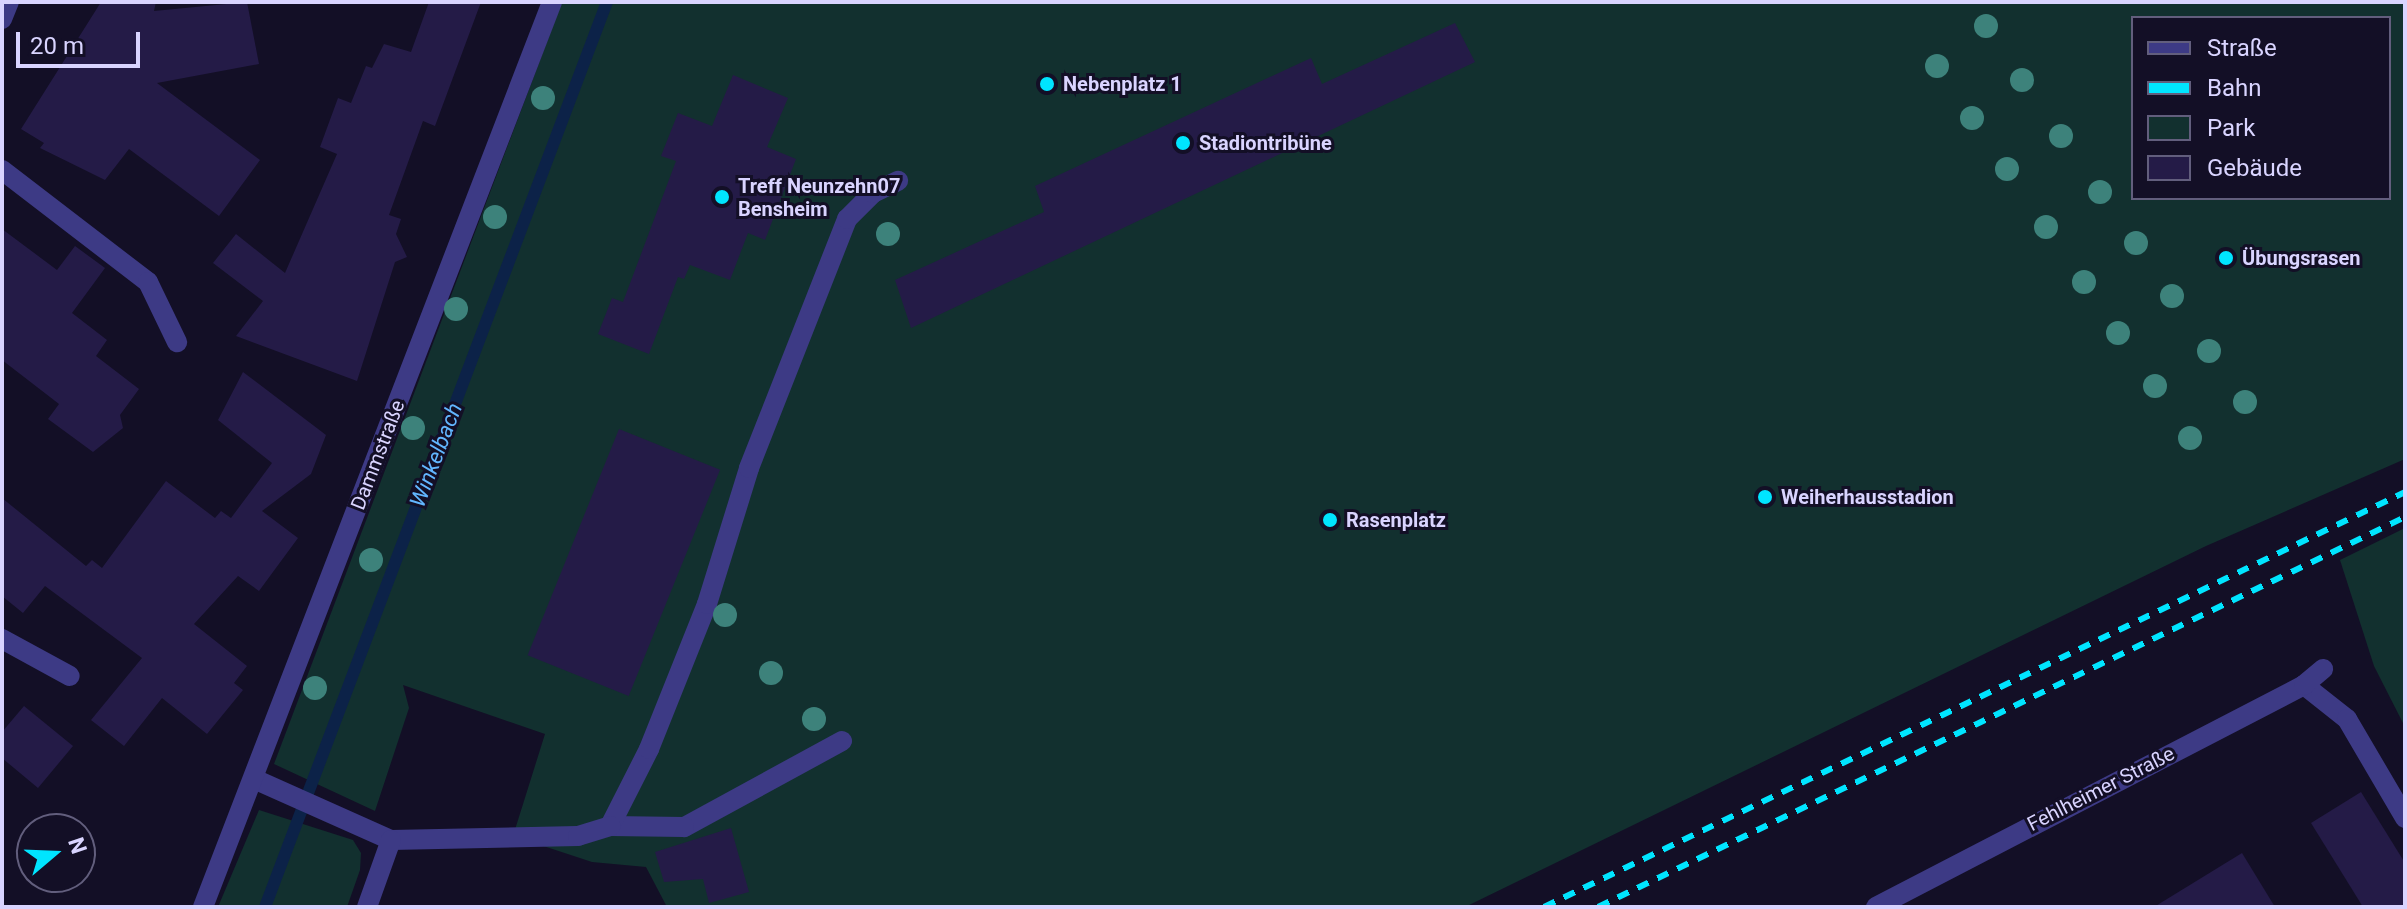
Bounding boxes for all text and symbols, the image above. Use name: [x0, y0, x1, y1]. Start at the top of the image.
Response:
scale bar: [20, 16, 144, 66]
legend: [2131, 16, 2391, 200]
text: 20 m: [30, 32, 84, 60]
text: Straße: [2207, 34, 2277, 62]
place label: Nebenplatz 1: [1063, 72, 1182, 96]
text: Bahn: [2207, 74, 2261, 102]
marker: Nebenplatz 1: [1038, 75, 1056, 93]
text: Park: [2207, 114, 2255, 142]
place label: Stadiontribüne: [1199, 131, 1332, 155]
marker: Stadiontribüne: [1174, 134, 1192, 152]
text: Gebäude: [2207, 154, 2302, 182]
place label: Treff Neunzehn07 Bensheim: [738, 174, 900, 221]
marker: Treff Neunzehn07 Bensheim: [713, 188, 731, 206]
place label: Übungsrasen: [2242, 246, 2361, 270]
marker: Übungsrasen: [2217, 249, 2235, 267]
street label: Dammstraße: [346, 397, 410, 513]
water label: Winkelbach: [404, 399, 468, 511]
place label: Weiherhausstadion: [1781, 485, 1954, 509]
marker: Weiherhausstadion: [1756, 488, 1774, 506]
place label: Rasenplatz: [1346, 508, 1446, 532]
marker: Rasenplatz: [1321, 511, 1339, 529]
street label: Fehlheimer Straße: [2023, 742, 2179, 836]
north arrow: [16, 813, 96, 893]
text: N: [63, 834, 92, 857]

